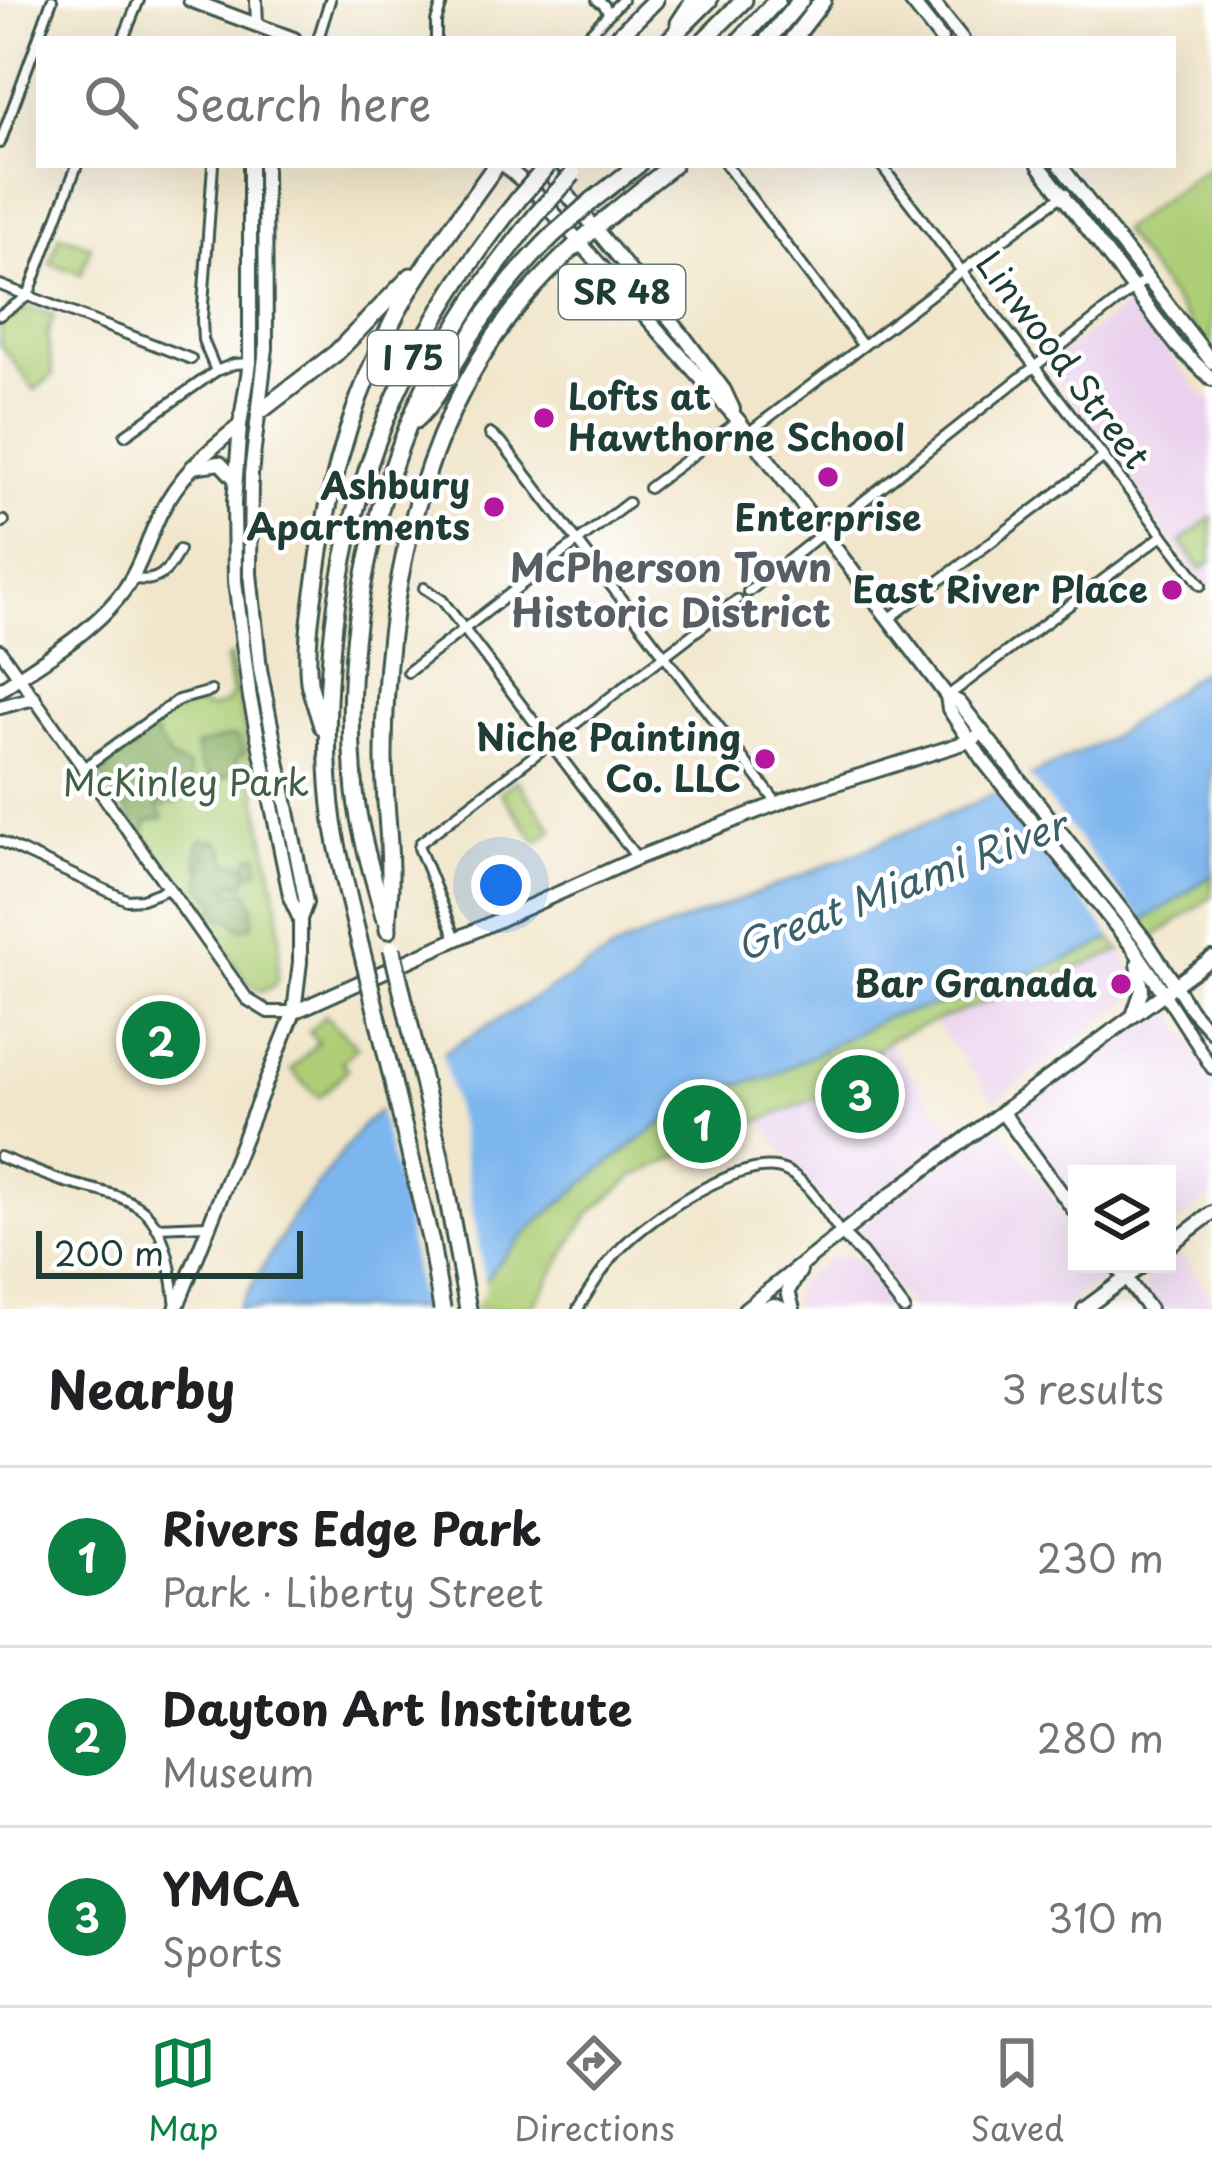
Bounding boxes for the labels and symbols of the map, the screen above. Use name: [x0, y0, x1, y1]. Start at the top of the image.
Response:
street label: Linwood Street: [964, 238, 1165, 479]
road number: SR 48: [559, 265, 685, 319]
road number: I 75: [368, 331, 458, 385]
place label: Lofts at Hawthorne School: [568, 368, 905, 463]
marker: Lofts at Hawthorne School: [531, 405, 557, 431]
place label: Ashbury Apartments: [247, 457, 470, 552]
marker: Enterprise: [815, 464, 841, 490]
place label: Enterprise: [734, 489, 922, 543]
marker: Ashbury Apartments: [481, 494, 507, 520]
district label: McPherson Town Historic District: [510, 536, 832, 640]
place label: East River Place: [853, 561, 1148, 615]
marker: East River Place: [1159, 577, 1185, 603]
place label: Niche Painting Co. LLC: [477, 709, 741, 804]
marker: Niche Painting Co. LLC: [752, 746, 778, 772]
park label: McKinley Park: [63, 754, 309, 808]
water label: Great Miami River: [726, 792, 1079, 974]
your location: [471, 855, 531, 915]
place label: Bar Granada: [854, 955, 1097, 1009]
marker: Bar Granada: [1108, 971, 1134, 997]
pin: 2: [122, 995, 200, 1085]
pin: 3: [821, 1049, 899, 1139]
pin: 1: [663, 1079, 741, 1169]
scale bar: [36, 1225, 303, 1278]

